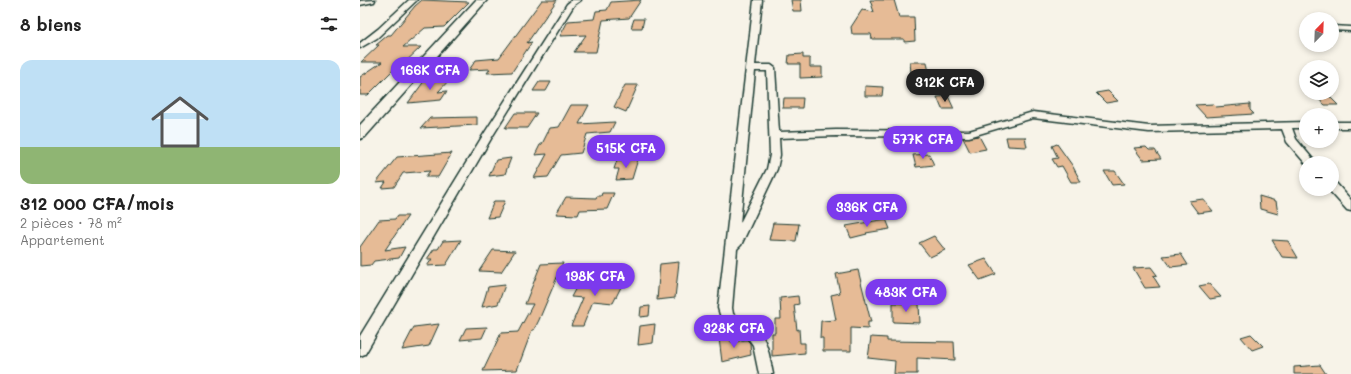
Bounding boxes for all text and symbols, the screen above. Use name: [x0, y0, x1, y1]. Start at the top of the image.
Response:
north arrow: [1299, 12, 1339, 52]
map controls: [1299, 12, 1339, 196]
text: 8 biens: [20, 13, 82, 35]
icon: filters: [318, 13, 340, 35]
pin: 166K CFA: [389, 57, 471, 91]
button: layers: [1299, 60, 1339, 100]
text: 166K CFA: [400, 61, 460, 78]
pin: 312K CFA: [904, 69, 986, 103]
text: 312K CFA: [915, 73, 975, 90]
icon: home: [144, 86, 216, 158]
button: +: [1299, 108, 1339, 148]
pin: 577K CFA: [882, 126, 964, 160]
text: 577K CFA: [892, 130, 954, 147]
pin: 515K CFA: [585, 135, 667, 169]
text: 515K CFA: [596, 139, 656, 156]
button: −: [1299, 156, 1339, 196]
text: 312 000 CFA/mois: [20, 192, 174, 214]
pin: 336K CFA: [826, 194, 908, 228]
text: 336K CFA: [836, 198, 898, 215]
text: 2 pièces · 78 m²: [20, 214, 122, 231]
text: Appartement: [20, 231, 105, 248]
pin: 198K CFA: [554, 263, 636, 297]
text: 198K CFA: [565, 267, 625, 284]
pin: 483K CFA: [865, 279, 947, 313]
text: 483K CFA: [874, 283, 938, 300]
pin: 328K CFA: [693, 315, 775, 349]
text: 328K CFA: [703, 319, 765, 336]

